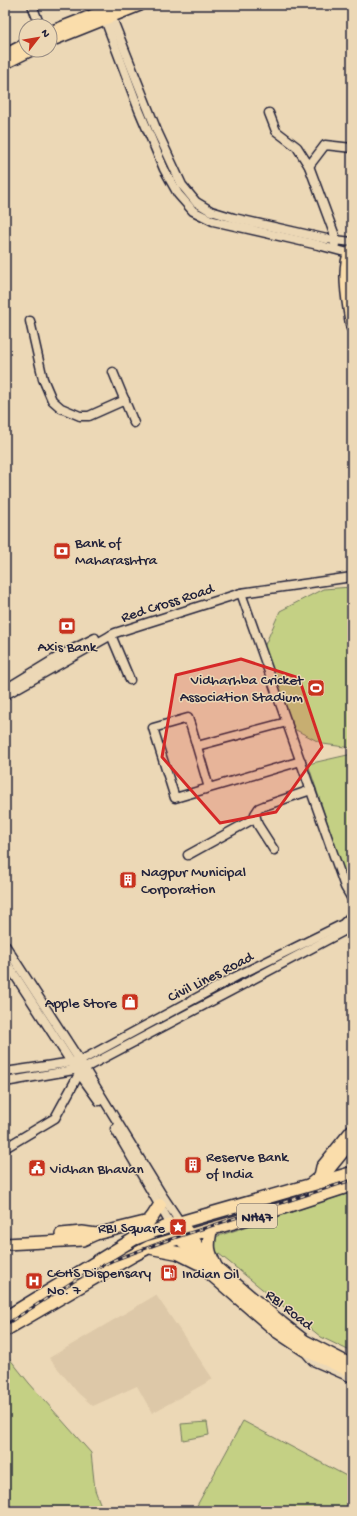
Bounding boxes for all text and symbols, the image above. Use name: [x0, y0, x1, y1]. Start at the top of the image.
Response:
north arrow: [18, 18, 58, 58]
text: N: [38, 28, 52, 40]
place label: Bank of Maharashtra: [74, 535, 158, 570]
bank icon: Bank of Maharashtra: [52, 541, 72, 561]
street label: Red Cross Road: [119, 580, 217, 627]
bank icon: Axis Bank: [57, 616, 77, 636]
place label: Axis Bank: [38, 639, 98, 657]
place label: Vidharhba Cricket Association Stadium: [180, 672, 305, 707]
sports icon: Vidharhba Cricket Association Stadium: [306, 678, 326, 698]
place label: Nagpur Municipal Corporation: [141, 864, 246, 899]
building icon: Nagpur Municipal Corporation: [118, 870, 138, 890]
street label: Civil Lines Road: [165, 948, 258, 1007]
shop icon: Apple Store: [120, 992, 140, 1012]
place label: Apple Store: [45, 995, 117, 1013]
place label: Reserve Bank of India: [206, 1149, 289, 1184]
building icon: Reserve Bank of India: [183, 1155, 203, 1175]
public building icon: Vidhan Bhavan: [27, 1158, 47, 1178]
place label: Vidhan Bhavan: [49, 1161, 144, 1179]
road number: NH47: [237, 1204, 277, 1228]
place icon: RBI Square: [168, 1217, 188, 1237]
place label: RBI Square: [98, 1220, 165, 1238]
fuel station icon: Indian Oil: [159, 1263, 179, 1283]
place label: CGHS Dispensary No. 7: [47, 1265, 152, 1300]
place label: Indian Oil: [182, 1266, 239, 1284]
hospital icon: CGHS Dispensary No. 7: [24, 1271, 44, 1291]
street label: RBI Road: [261, 1286, 317, 1335]

